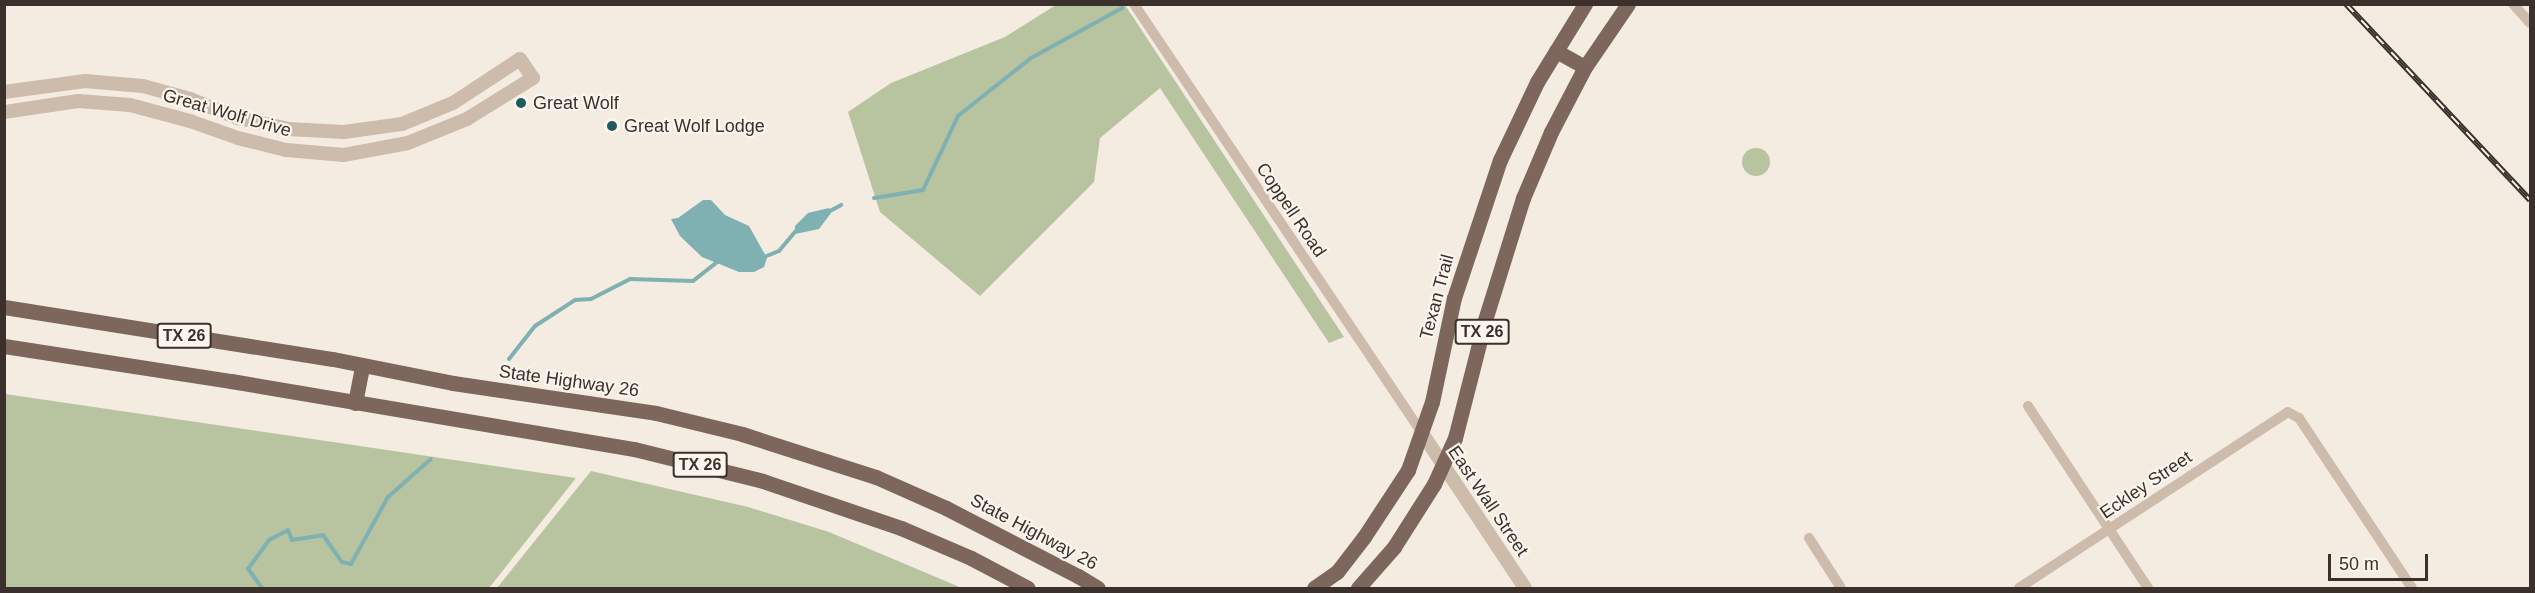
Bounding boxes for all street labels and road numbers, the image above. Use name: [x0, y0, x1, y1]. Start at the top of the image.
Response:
street label: Great Wolf Drive: [160, 84, 294, 142]
street label: Coppell Road: [1252, 159, 1330, 261]
street label: Texan Trail: [1415, 252, 1459, 342]
road number: TX 26: [1454, 319, 1510, 345]
road number: TX 26: [156, 323, 213, 349]
street label: State Highway 26: [498, 360, 640, 402]
street label: East Wall Street: [1443, 442, 1533, 560]
street label: Eckley Street: [2096, 446, 2196, 524]
road number: TX 26: [672, 452, 728, 478]
street label: State Highway 26: [967, 489, 1101, 575]

